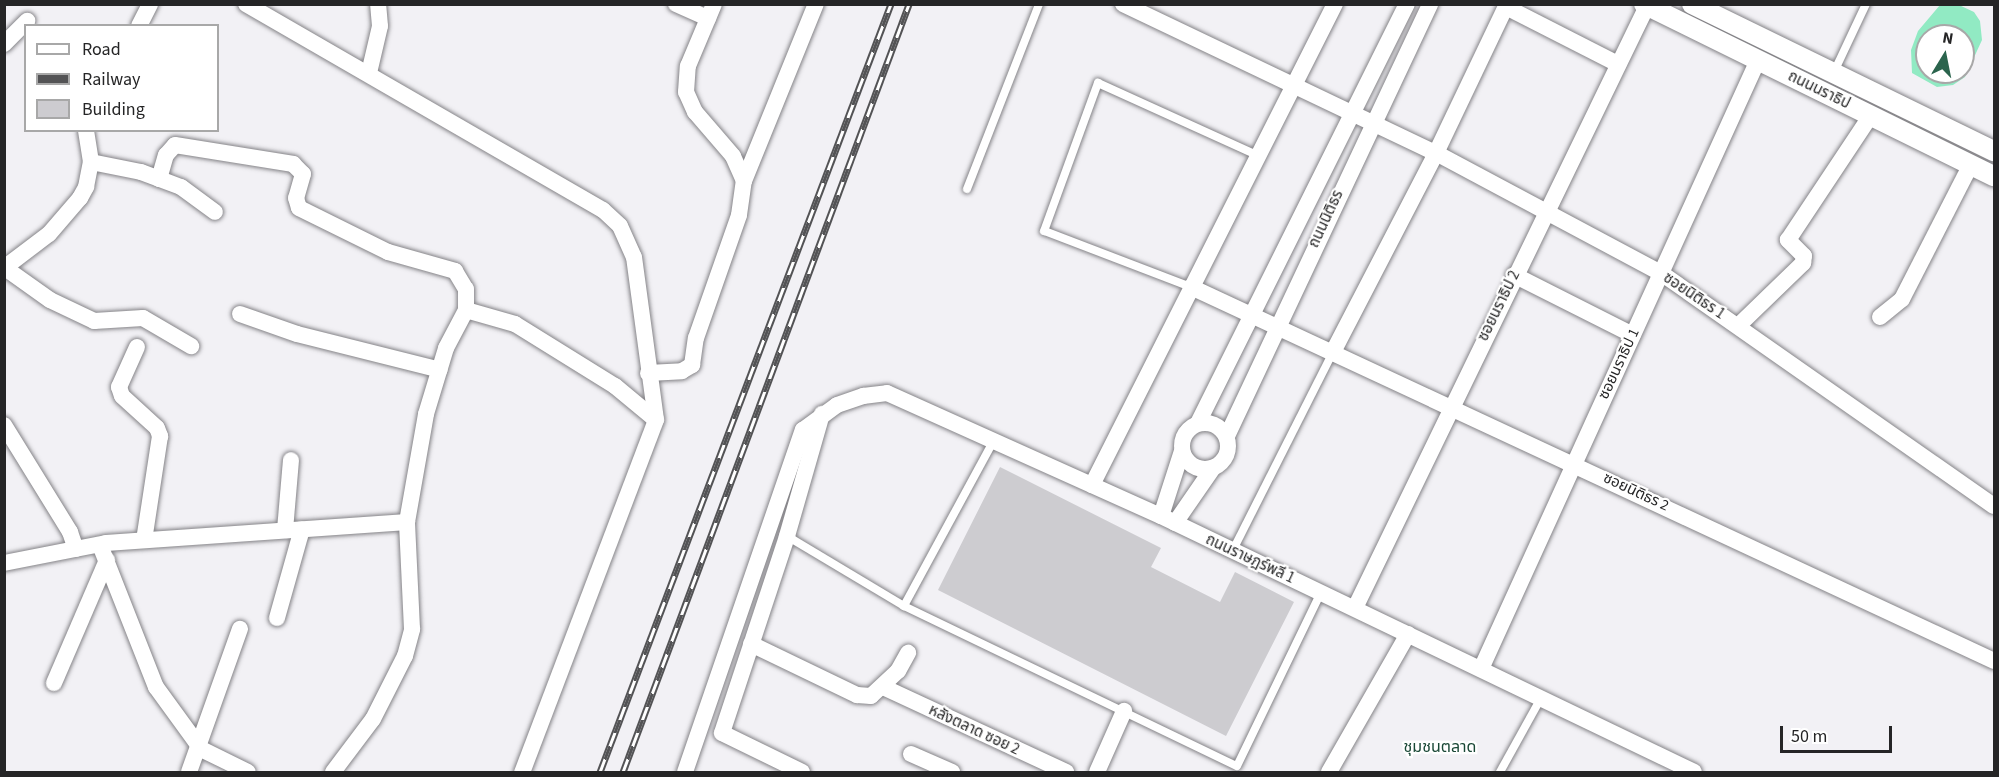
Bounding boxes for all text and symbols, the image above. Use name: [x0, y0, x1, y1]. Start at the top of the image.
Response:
legend: [24, 24, 219, 132]
north arrow: [1915, 24, 1975, 84]
text: N: [1941, 26, 1955, 50]
text: Road: [82, 37, 121, 62]
text: Railway: [82, 67, 141, 92]
street label: ถนนนราธิป: [1785, 67, 1853, 113]
text: Building: [82, 97, 145, 122]
street label: ถนนนิติธร: [1305, 187, 1347, 251]
street label: ซอยนราธิป 2: [1474, 268, 1524, 344]
street label: ซอยนิติธร 1: [1660, 269, 1728, 323]
street label: ซอยนราธิป 1: [1595, 326, 1643, 402]
street label: ซอยนิติธร 2: [1600, 469, 1672, 515]
street label: ถนนราษฎร์พลี 1: [1203, 531, 1297, 587]
street label: หลังตลาด ซอย 2: [926, 701, 1022, 759]
scale bar: [1783, 714, 1896, 752]
text: 50 m: [1791, 724, 1827, 749]
district label: ชุมชนตลาด: [1404, 737, 1476, 757]

